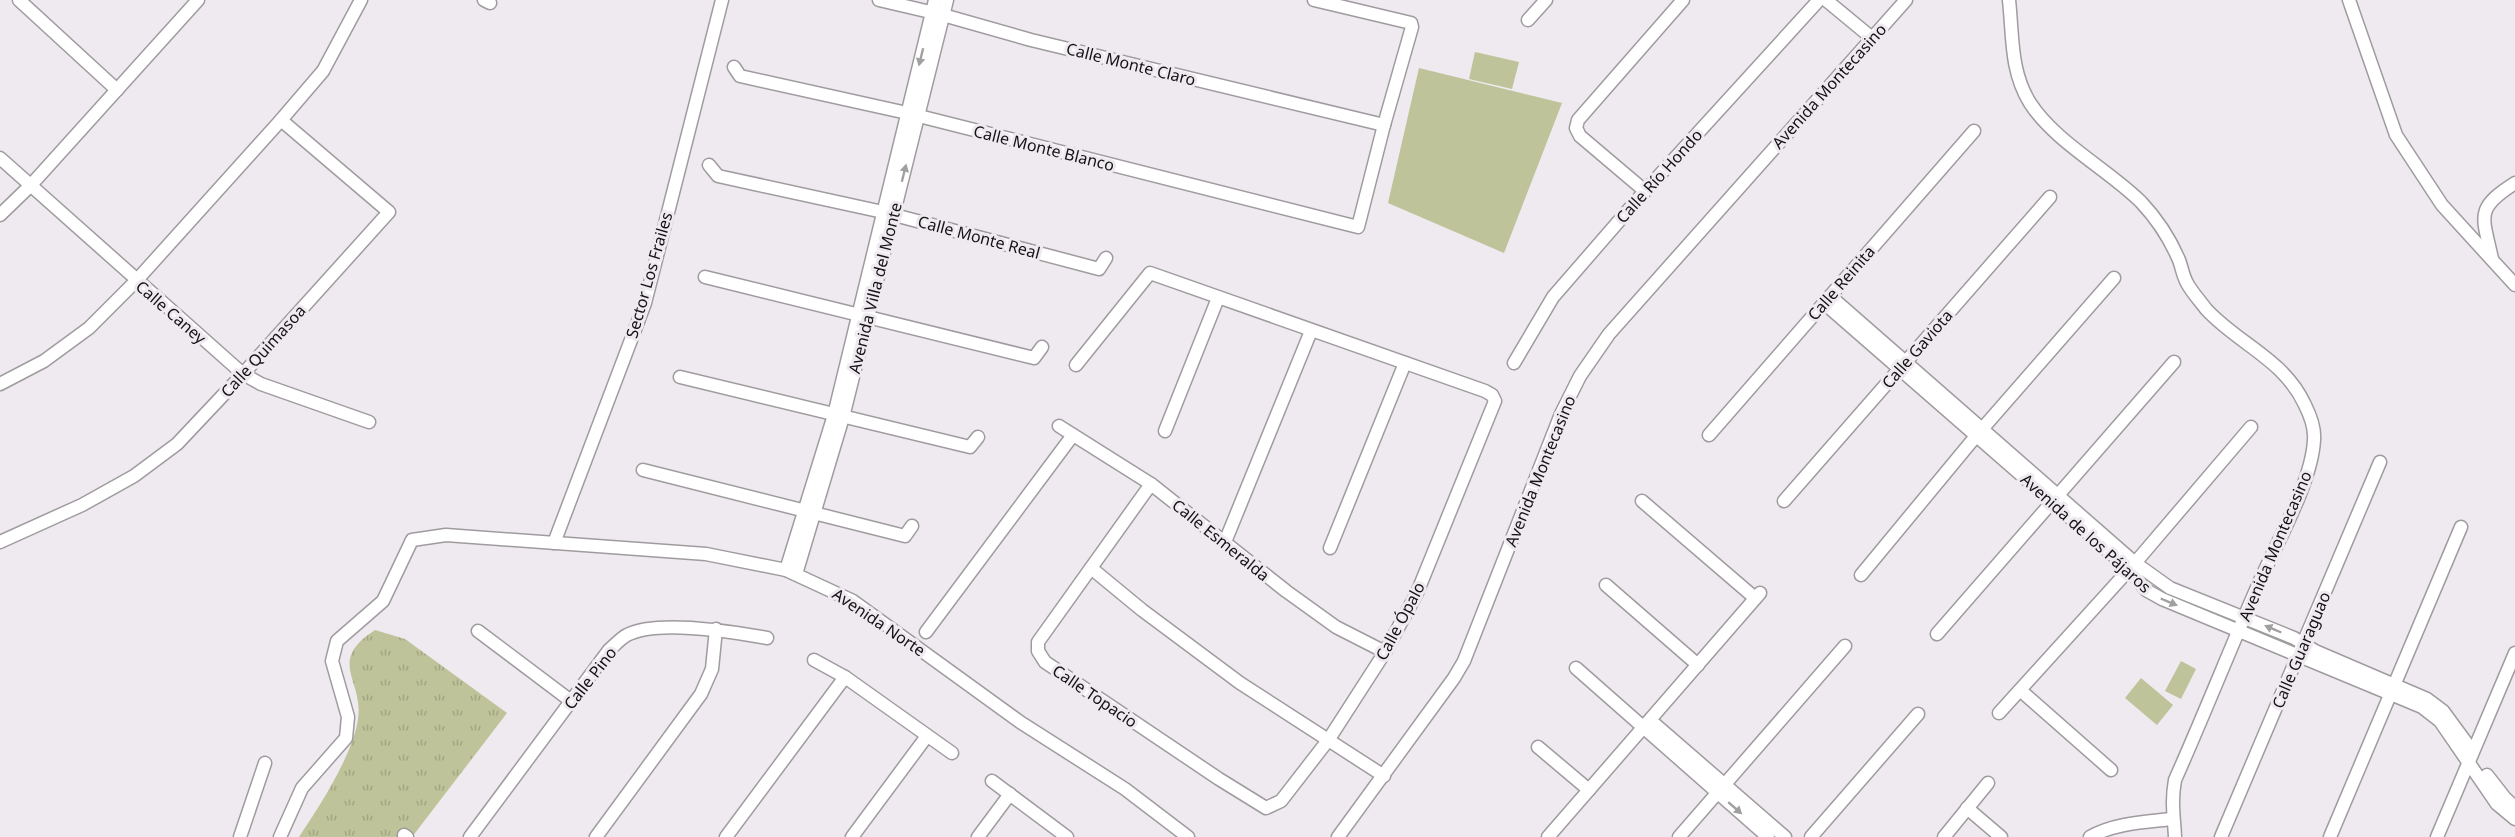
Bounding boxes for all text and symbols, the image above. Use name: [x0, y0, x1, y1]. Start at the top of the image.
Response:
street label: Avenida Montecasino: [1767, 19, 1891, 153]
street label: Calle Monte Claro: [1064, 37, 1198, 91]
one-way arrow: [915, 48, 925, 66]
street label: Calle Monte Blanco: [971, 120, 1117, 176]
street label: Calle Río Hondo: [1611, 124, 1707, 228]
one-way arrow: [900, 164, 910, 182]
street label: Avenida Villa del Monte: [843, 200, 907, 376]
street label: Sector Los Frailes: [620, 209, 678, 341]
street label: Calle Monte Real: [915, 210, 1043, 264]
street label: Calle Reinita: [1802, 241, 1880, 325]
street label: Calle Caney: [131, 275, 211, 349]
street label: Calle Quimasoa: [216, 300, 310, 402]
street label: Calle Gaviota: [1877, 305, 1957, 393]
street label: Avenida Montecasino: [1500, 392, 1580, 550]
street label: Avenida Montecasino: [2233, 467, 2317, 625]
street label: Avenida de los Pájaros: [2016, 468, 2156, 598]
street label: Calle Esmeralda: [1168, 494, 1274, 586]
street label: Calle Ópalo: [1370, 578, 1430, 664]
street label: Avenida Norte: [828, 583, 930, 661]
street label: Calle Guaraguao: [2267, 588, 2335, 712]
one-way arrow: [2160, 598, 2178, 607]
one-way arrow: [2264, 624, 2281, 633]
street label: Calle Pino: [559, 642, 621, 714]
street label: Calle Topacio: [1048, 659, 1142, 733]
one-way arrow: [1727, 801, 1742, 814]

